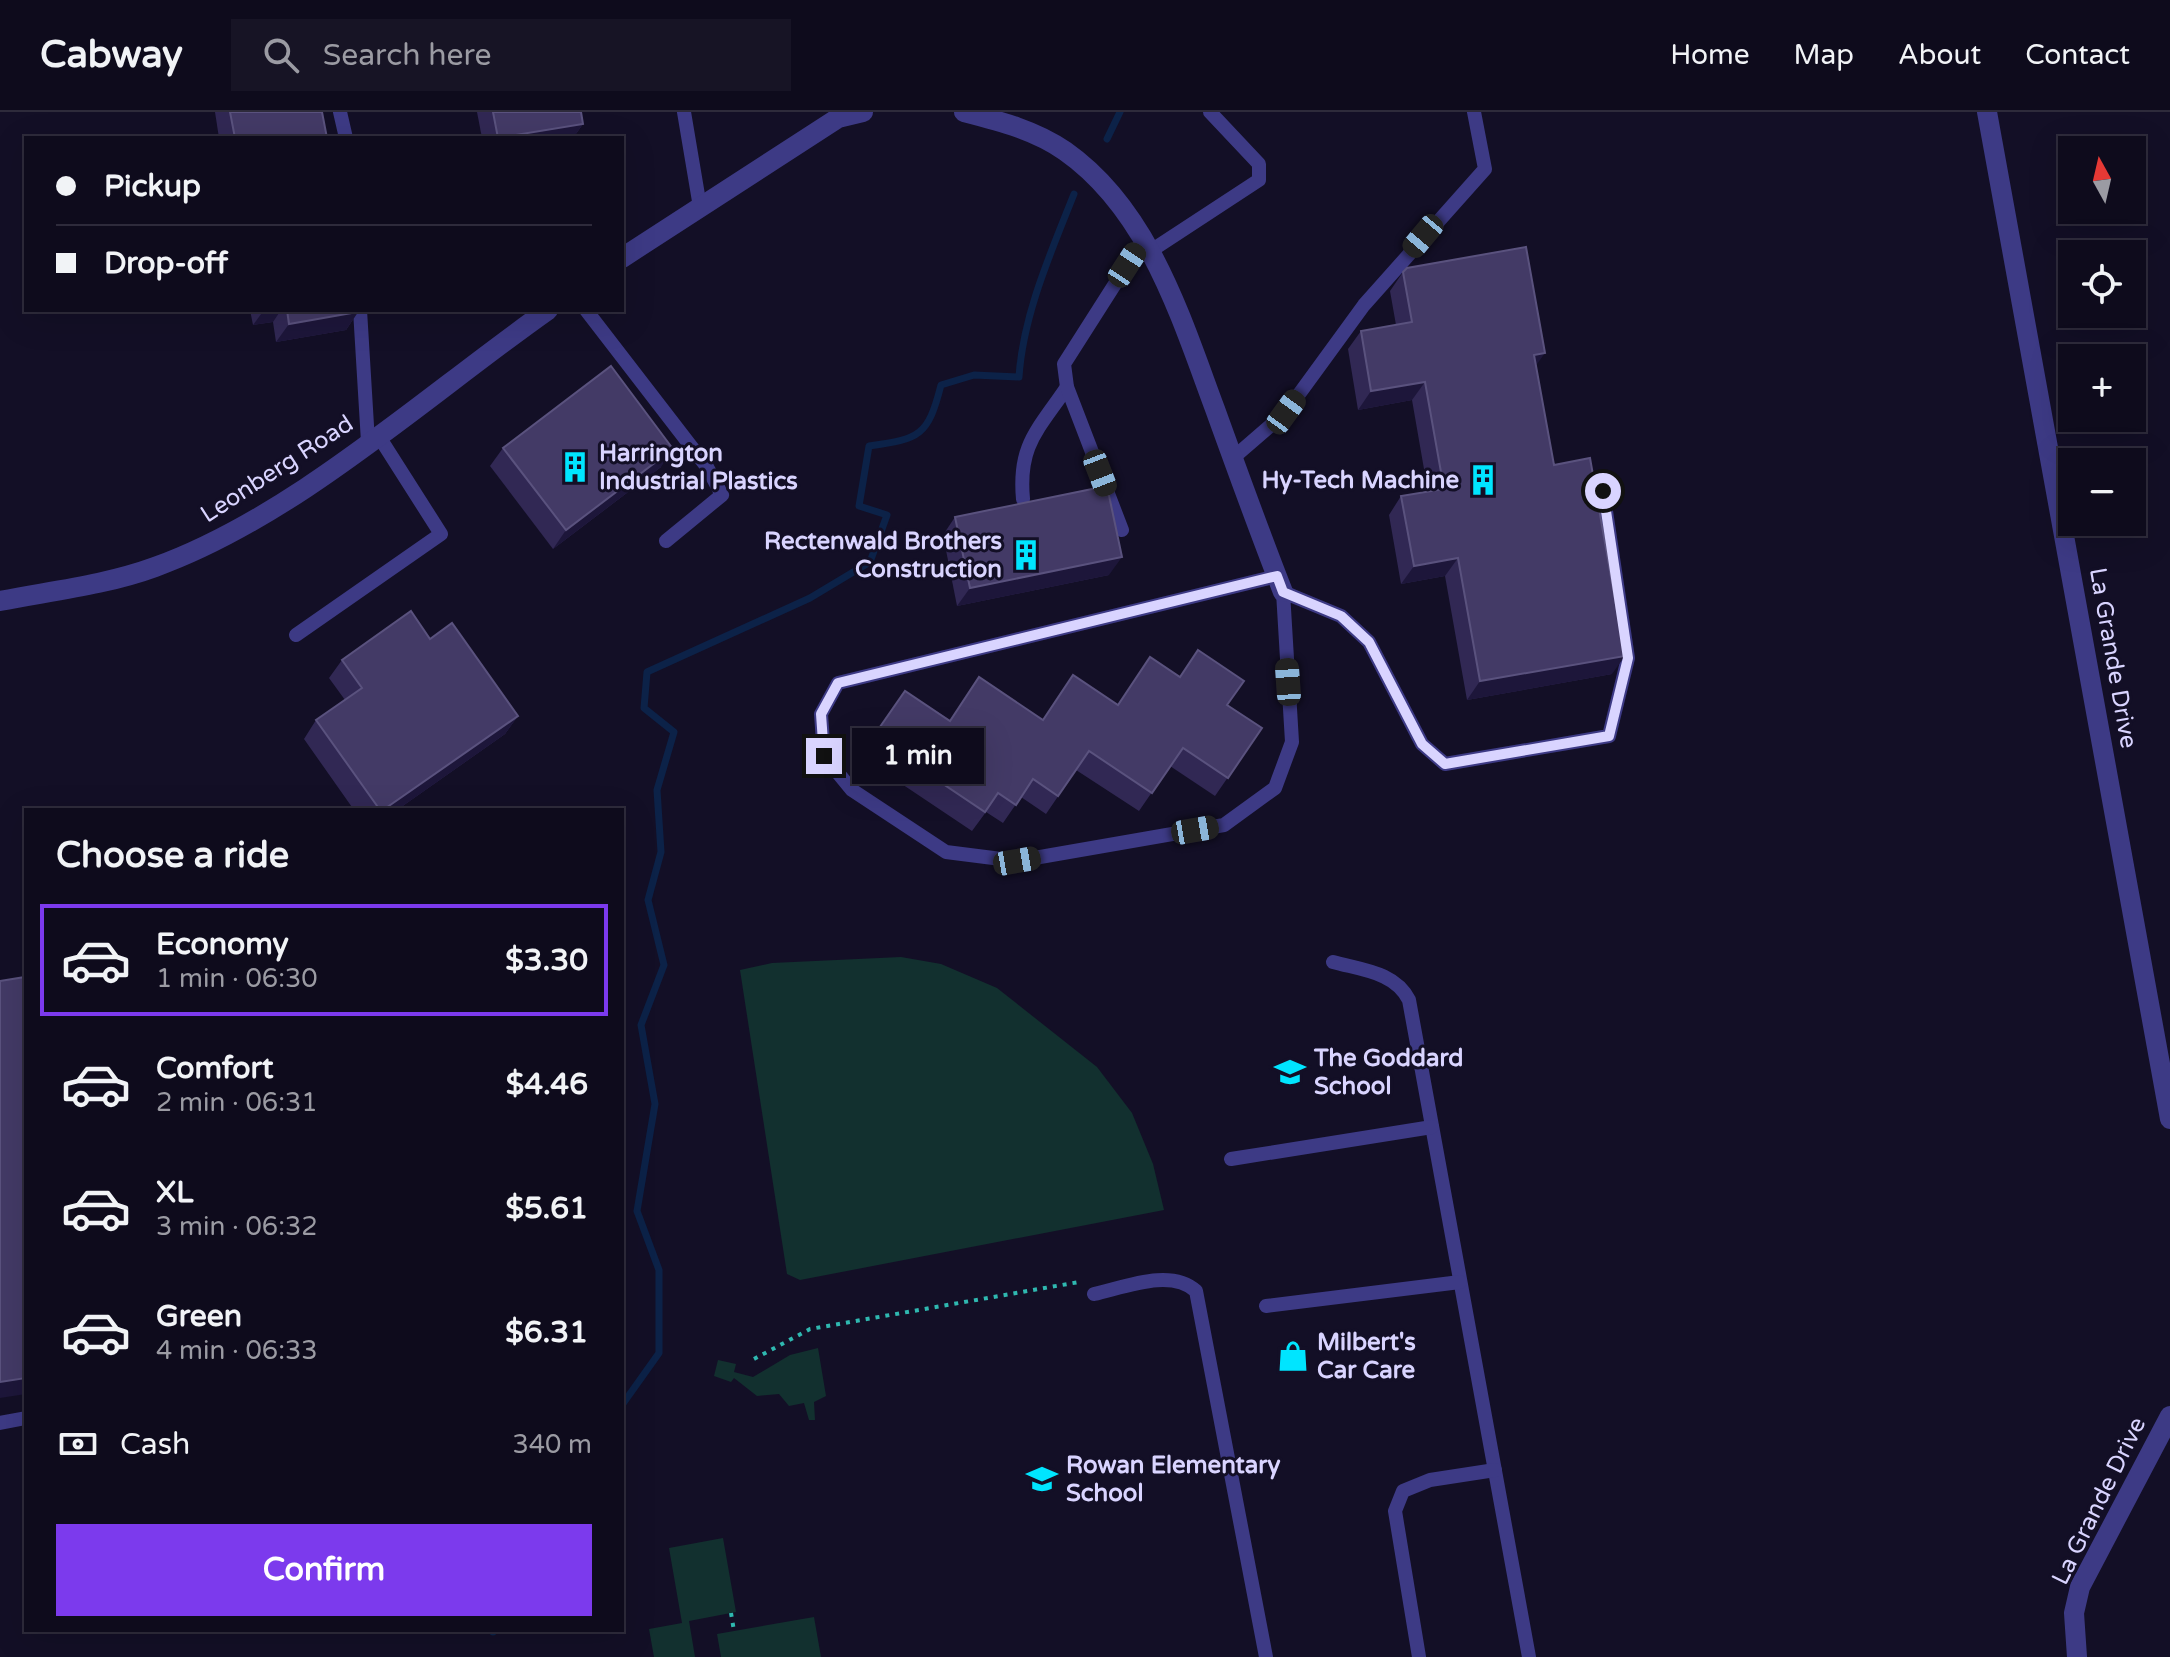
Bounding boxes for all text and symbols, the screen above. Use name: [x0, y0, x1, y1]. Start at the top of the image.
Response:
search box: [231, 19, 791, 91]
text: Cabway: [40, 32, 183, 78]
icon: search: [259, 33, 303, 77]
text: Search here: [323, 37, 491, 74]
text: Home: [1670, 38, 1750, 72]
text: Map: [1794, 38, 1854, 72]
text: About: [1898, 38, 1981, 72]
text: Contact: [2025, 38, 2130, 72]
north arrow: [2058, 136, 2146, 224]
map controls: [2058, 136, 2146, 536]
text: Pickup: [104, 168, 201, 205]
car: [1398, 210, 1448, 262]
car: [1104, 238, 1150, 292]
button: locate: [2058, 240, 2146, 328]
text: Drop-off: [104, 245, 228, 282]
button: +: [2058, 344, 2146, 432]
car: [1262, 386, 1310, 438]
street label: Leonberg Road: [195, 409, 359, 529]
place label: Harrington Industrial Plastics: [599, 439, 798, 496]
car: [1080, 446, 1120, 500]
button: −: [2058, 448, 2146, 536]
building icon: Harrington Industrial Plastics: [558, 450, 592, 484]
building icon: Hy-Tech Machine: [1466, 463, 1500, 497]
place label: Hy-Tech Machine: [1262, 466, 1459, 495]
route start: [1585, 473, 1621, 509]
place label: Rectenwald Brothers Construction: [764, 527, 1002, 584]
building icon: Rectenwald Brothers Construction: [1009, 538, 1043, 572]
street label: La Grande Drive: [2083, 565, 2143, 751]
car: [1274, 657, 1302, 707]
callout: 1 min: [852, 728, 984, 784]
route end: [806, 738, 842, 774]
text: 1 min: [883, 740, 953, 771]
car: [1169, 814, 1221, 846]
text: Choose a ride: [56, 834, 289, 877]
car: [991, 845, 1043, 877]
icon: car: [60, 924, 132, 996]
text: Economy: [156, 926, 289, 963]
text: $3.30: [505, 942, 588, 979]
text: 1 min · 06:30: [156, 963, 318, 994]
place label: The Goddard School: [1313, 1044, 1463, 1101]
icon: car: [60, 1048, 132, 1120]
text: Comfort: [156, 1050, 274, 1087]
school or university icon: The Goddard School: [1273, 1055, 1307, 1089]
text: $4.46: [506, 1066, 588, 1103]
text: 2 min · 06:31: [156, 1087, 318, 1118]
icon: car: [60, 1172, 132, 1244]
text: XL: [156, 1174, 193, 1211]
text: $5.61: [506, 1190, 588, 1227]
text: 3 min · 06:32: [156, 1211, 318, 1242]
icon: car: [60, 1296, 132, 1368]
text: Green: [156, 1298, 242, 1335]
text: $6.31: [505, 1314, 588, 1351]
place label: Milbert's Car Care: [1317, 1328, 1416, 1385]
text: 4 min · 06:33: [156, 1335, 318, 1366]
shop icon: Milbert's Car Care: [1276, 1339, 1310, 1373]
street label: La Grande Drive: [2046, 1412, 2152, 1590]
icon: cash: [56, 1422, 100, 1466]
text: Cash: [120, 1426, 190, 1463]
text: 340 m: [512, 1429, 592, 1460]
place label: Rowan Elementary School: [1066, 1451, 1280, 1508]
school or university icon: Rowan Elementary School: [1025, 1462, 1059, 1496]
button: Confirm: [56, 1524, 592, 1616]

